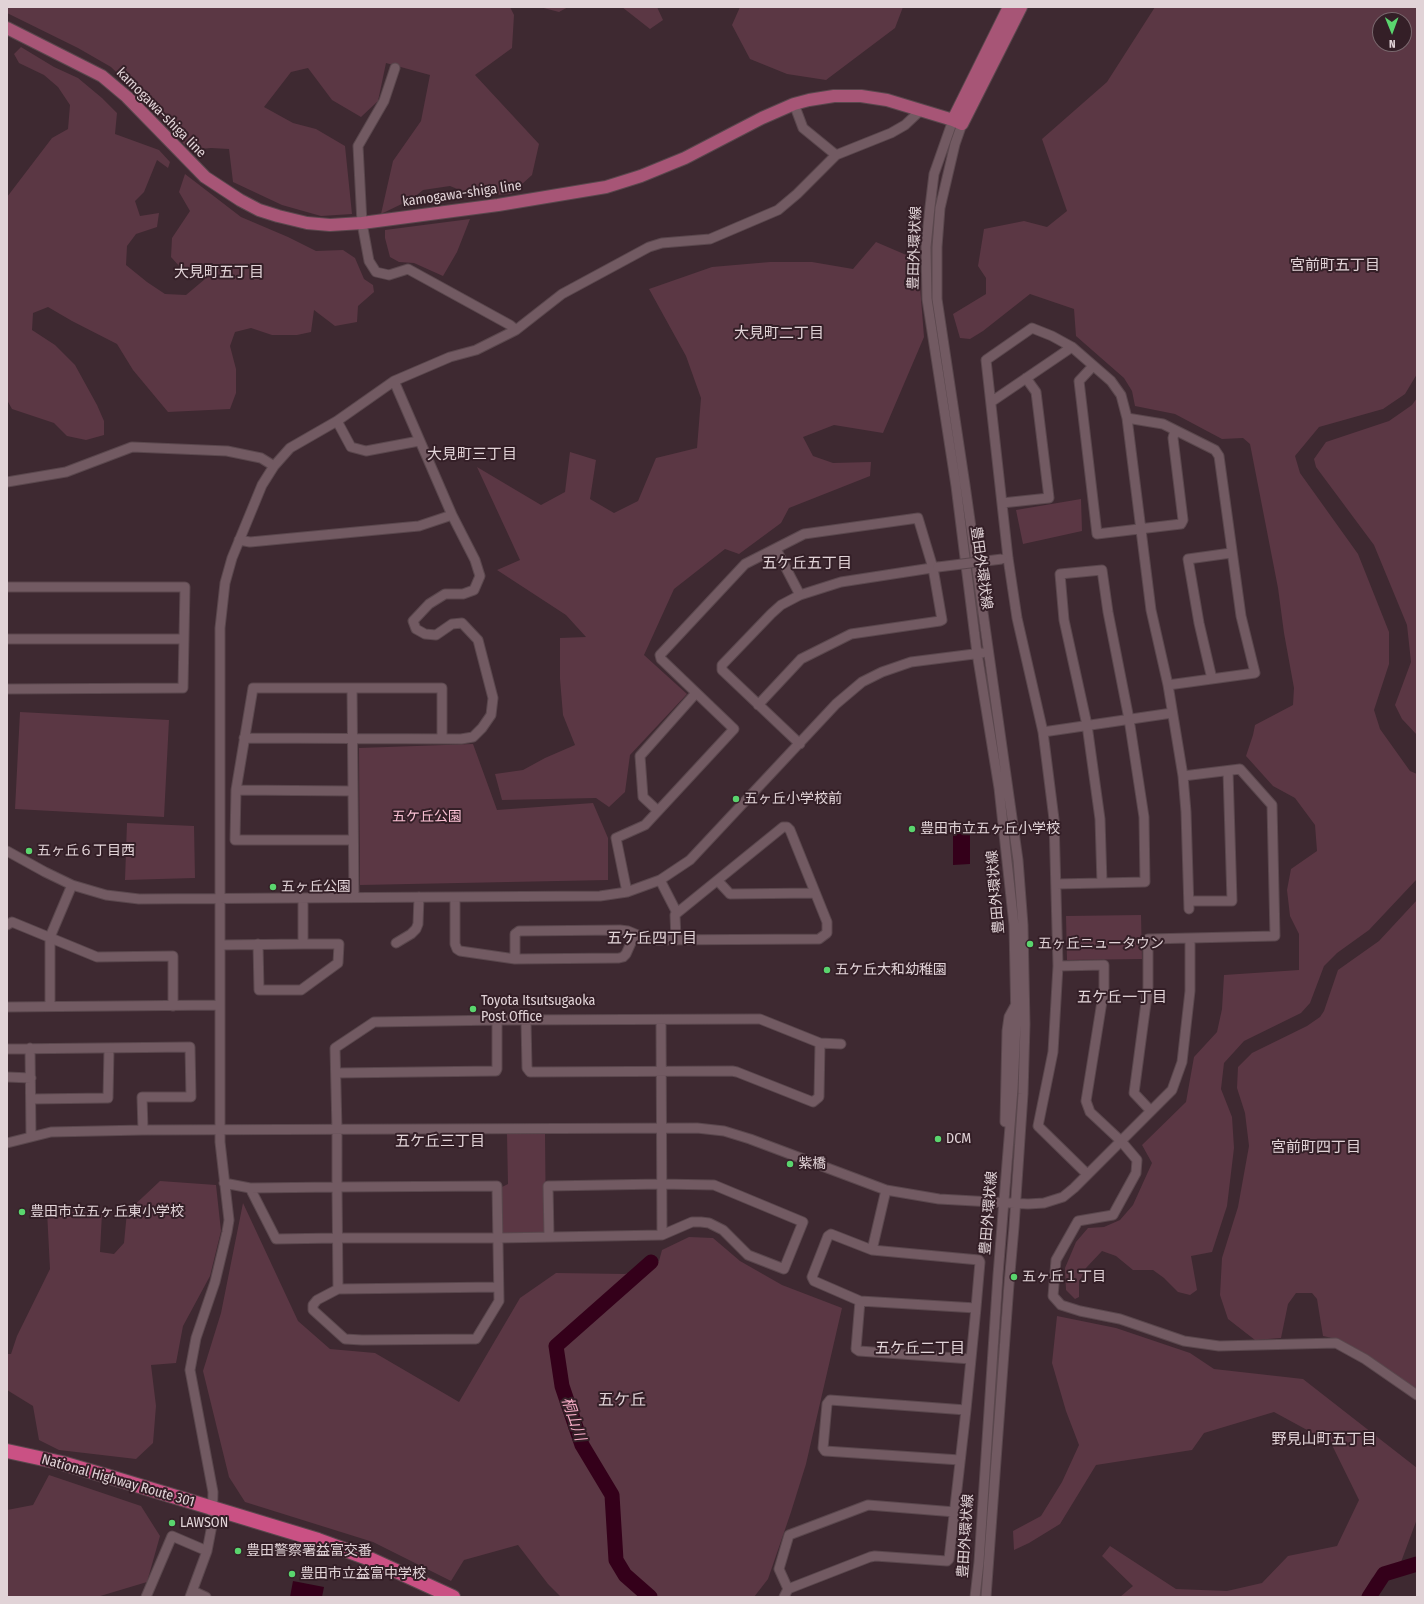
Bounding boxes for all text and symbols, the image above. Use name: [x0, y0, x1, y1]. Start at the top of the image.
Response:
north arrow: [1372, 12, 1412, 52]
text: N: [1389, 37, 1396, 50]
street label: kamogawa-shiga line: [113, 65, 209, 161]
street label: kamogawa-shiga line: [401, 177, 523, 211]
street label: 豊田外環状線: [905, 206, 925, 290]
district label: 宮前町五丁目: [1290, 257, 1380, 275]
district label: 大見町五丁目: [174, 264, 264, 282]
district label: 大見町二丁目: [734, 325, 824, 343]
district label: 大見町三丁目: [427, 446, 517, 464]
street label: 豊田外環状線: [967, 525, 995, 611]
district label: 五ケ丘五丁目: [762, 555, 852, 573]
place label: 五ヶ丘小学校前: [744, 791, 842, 807]
marker: 五ヶ丘小学校前: [731, 794, 741, 804]
park label: 五ケ丘公園: [392, 809, 462, 825]
place label: 豊田市立五ヶ丘小学校: [920, 821, 1060, 837]
marker: 豊田市立五ヶ丘小学校: [907, 824, 917, 834]
place label: 五ヶ丘６丁目西: [37, 843, 135, 859]
marker: 五ヶ丘６丁目西: [24, 846, 34, 856]
street label: 豊田外環状線: [984, 849, 1008, 935]
place label: 五ヶ丘公園: [281, 879, 351, 895]
marker: 五ヶ丘公園: [268, 882, 278, 892]
district label: 五ケ丘四丁目: [607, 930, 697, 948]
place label: 五ヶ丘ニュータウン: [1038, 936, 1164, 952]
marker: 五ヶ丘ニュータウン: [1025, 939, 1035, 949]
place label: 五ケ丘大和幼稚園: [835, 962, 947, 978]
marker: 五ケ丘大和幼稚園: [822, 965, 832, 975]
district label: 五ケ丘一丁目: [1077, 989, 1167, 1007]
place label: Toyota Itsutsugaoka Post Office: [481, 993, 595, 1026]
marker: Toyota Itsutsugaoka Post Office: [468, 1004, 478, 1014]
place label: DCM: [946, 1131, 971, 1147]
district label: 五ケ丘三丁目: [395, 1133, 485, 1151]
marker: DCM: [933, 1134, 943, 1144]
district label: 宮前町四丁目: [1271, 1139, 1361, 1157]
place label: 紫橋: [798, 1156, 826, 1172]
marker: 紫橋: [785, 1159, 795, 1169]
street label: 豊田外環状線: [977, 1170, 1001, 1256]
place label: 豊田市立五ヶ丘東小学校: [30, 1204, 184, 1220]
marker: 豊田市立五ヶ丘東小学校: [17, 1207, 27, 1217]
place label: 五ヶ丘１丁目: [1022, 1269, 1106, 1285]
marker: 五ヶ丘１丁目: [1009, 1272, 1019, 1282]
district label: 五ケ丘二丁目: [875, 1340, 965, 1358]
district label: 五ケ丘: [598, 1391, 646, 1411]
water label: 桐山川: [557, 1395, 589, 1443]
district label: 野見山町五丁目: [1272, 1431, 1376, 1449]
street label: National Highway Route 301: [40, 1451, 196, 1511]
street label: 豊田外環状線: [955, 1494, 977, 1578]
place label: LAWSON: [180, 1515, 228, 1531]
marker: LAWSON: [167, 1518, 177, 1528]
place label: 豊田警察署益富交番: [246, 1543, 372, 1559]
marker: 豊田警察署益富交番: [233, 1546, 243, 1556]
place label: 豊田市立益富中学校: [300, 1566, 426, 1582]
marker: 豊田市立益富中学校: [287, 1569, 297, 1579]

